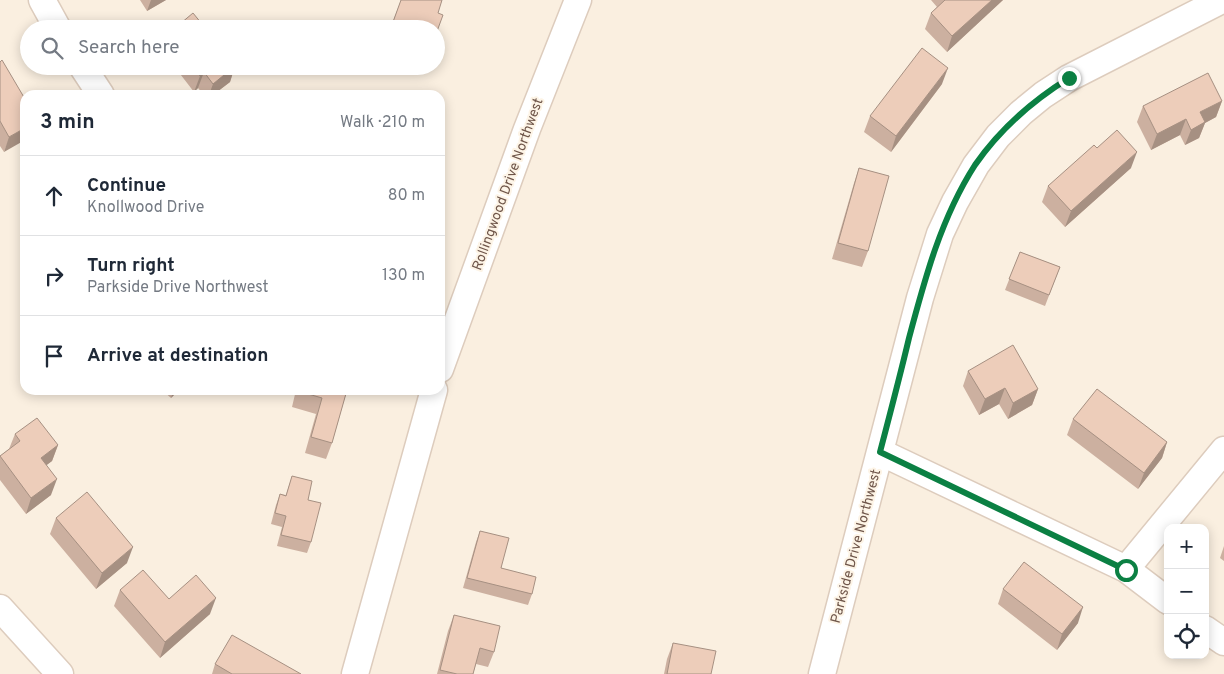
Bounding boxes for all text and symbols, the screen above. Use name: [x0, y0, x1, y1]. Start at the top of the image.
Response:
search box: [20, 20, 445, 75]
icon: search: [38, 34, 66, 62]
text: Search here: [78, 36, 180, 60]
route end: [1058, 67, 1081, 90]
street label: Rollingwood Drive Northwest: [469, 96, 548, 273]
text: 3 min: [40, 109, 95, 136]
text: Walk · 210 m: [340, 113, 425, 133]
text: Continue: [87, 174, 166, 198]
icon: ahead: [40, 182, 68, 210]
text: 80 m: [388, 186, 425, 206]
text: Knollwood Drive: [87, 198, 204, 218]
text: Turn right: [87, 254, 175, 278]
icon: right: [40, 262, 68, 290]
text: 130 m: [382, 266, 425, 286]
text: Parkside Drive Northwest: [87, 278, 269, 298]
icon: arrive: [40, 342, 68, 370]
text: Arrive at destination: [87, 344, 268, 368]
street label: Parkside Drive Northwest: [828, 467, 885, 625]
map controls: [1164, 524, 1209, 659]
button: +: [1164, 524, 1209, 569]
route start: [1115, 559, 1138, 582]
button: −: [1164, 569, 1209, 614]
button: locate: [1164, 614, 1209, 659]

